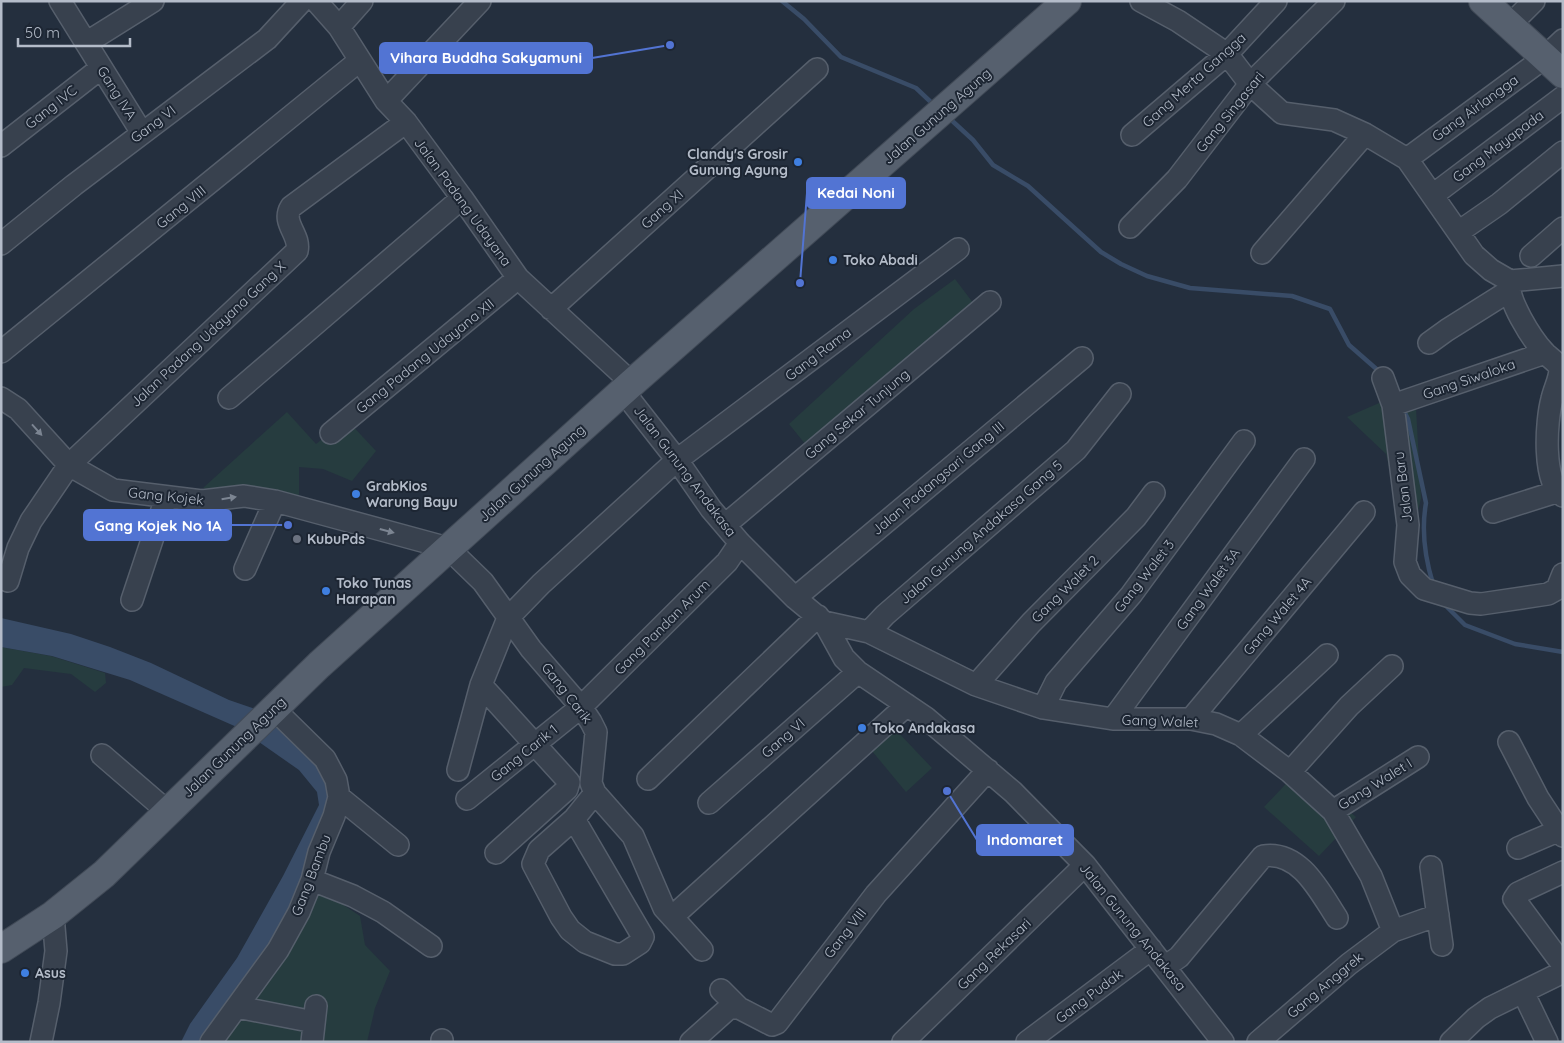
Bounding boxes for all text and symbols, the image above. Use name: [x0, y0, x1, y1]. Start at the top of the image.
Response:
scale bar: [18, 15, 130, 47]
text: 50 m: [25, 23, 60, 42]
street label: Gang Merta Gangga: [1138, 29, 1250, 131]
callout: Vihara Buddha Sakyamuni: [380, 43, 592, 73]
text: Vihara Buddha Sakyamuni: [390, 48, 582, 67]
street label: Gang IVA: [93, 63, 141, 123]
street label: Jalan Gunung Agung: [879, 64, 995, 168]
street label: Gang Singasari: [1192, 68, 1268, 156]
street label: Gang Airlangga: [1428, 71, 1522, 145]
street label: Gang IVC: [21, 81, 81, 133]
street label: Gang VI: [127, 101, 179, 147]
street label: Gang Mayapada: [1449, 106, 1547, 186]
street label: Jalan Padang Udayana: [410, 134, 516, 270]
place label: Clandy's Grosir Gunung Agung: [687, 145, 788, 179]
marker: Clandy's Grosir Gunung Agung: [792, 156, 804, 168]
callout: Kedai Noni: [807, 178, 905, 208]
street label: Gang VIII: [152, 181, 210, 233]
text: Kedai Noni: [817, 183, 895, 202]
street label: Gang XI: [637, 185, 687, 233]
place label: Toko Abadi: [843, 251, 918, 269]
marker: Toko Abadi: [827, 254, 839, 266]
street label: Jalan Padang Udayana Gang X: [127, 257, 290, 411]
street label: Gang Padang Udayana XII: [352, 295, 498, 417]
street label: Gang Rama: [781, 323, 855, 385]
street label: Gang Siwaloka: [1420, 355, 1518, 403]
street label: Gang Sekar Tunjung: [801, 365, 913, 463]
street label: Jalan Gunung Andakasa: [630, 402, 740, 540]
street label: Jalan Padangsari Gang III: [868, 417, 1008, 539]
street label: Jalan Gunung Agung: [475, 420, 589, 526]
one-way arrow: [31, 424, 43, 436]
street label: Jalan Baru: [1390, 451, 1416, 523]
street label: Jalan Gunung Andakasa Gang 5: [896, 456, 1066, 608]
place label: GrabKios Warung Bayu: [366, 477, 458, 511]
street label: Gang Kojek: [127, 483, 205, 509]
marker: GrabKios Warung Bayu: [350, 488, 362, 500]
one-way arrow: [222, 494, 238, 502]
callout: Gang Kojek No 1A: [84, 510, 231, 540]
text: Gang Kojek No 1A: [94, 516, 222, 535]
one-way arrow: [380, 528, 395, 536]
place label: KubuPds: [307, 530, 365, 548]
marker: KubuPds: [291, 533, 303, 545]
street label: Gang Walet 3: [1110, 536, 1178, 616]
street label: Gang Walet 3A: [1172, 545, 1244, 633]
street label: Gang Walet 2: [1027, 551, 1103, 627]
street label: Gang Walet 4A: [1239, 573, 1315, 659]
place label: Toko Tunas Harapan: [336, 574, 412, 608]
street label: Gang Pandan Arum: [610, 575, 714, 679]
marker: Toko Tunas Harapan: [320, 585, 332, 597]
street label: Gang Carik: [538, 659, 596, 727]
street label: Jalan Gunung Agung: [178, 693, 290, 801]
street label: Gang Walet: [1121, 711, 1199, 731]
street label: Gang VI: [758, 714, 808, 762]
place label: Toko Andakasa: [872, 719, 975, 737]
street label: Gang Carik 1: [487, 720, 561, 786]
marker: Toko Andakasa: [856, 722, 868, 734]
street label: Gang Walet I: [1335, 754, 1415, 814]
callout: Indomaret: [977, 825, 1073, 855]
text: Indomaret: [987, 830, 1063, 849]
street label: Gang Bambu: [287, 832, 335, 918]
street label: Jalan Gunung Andakasa: [1076, 859, 1190, 995]
street label: Gang VIII: [820, 904, 870, 962]
street label: Gang Rekasari: [953, 914, 1035, 994]
street label: Gang Anggrek: [1283, 948, 1367, 1022]
place label: Asus: [35, 964, 66, 982]
street label: Gang Pudak: [1052, 965, 1126, 1027]
marker: Asus: [19, 967, 31, 979]

